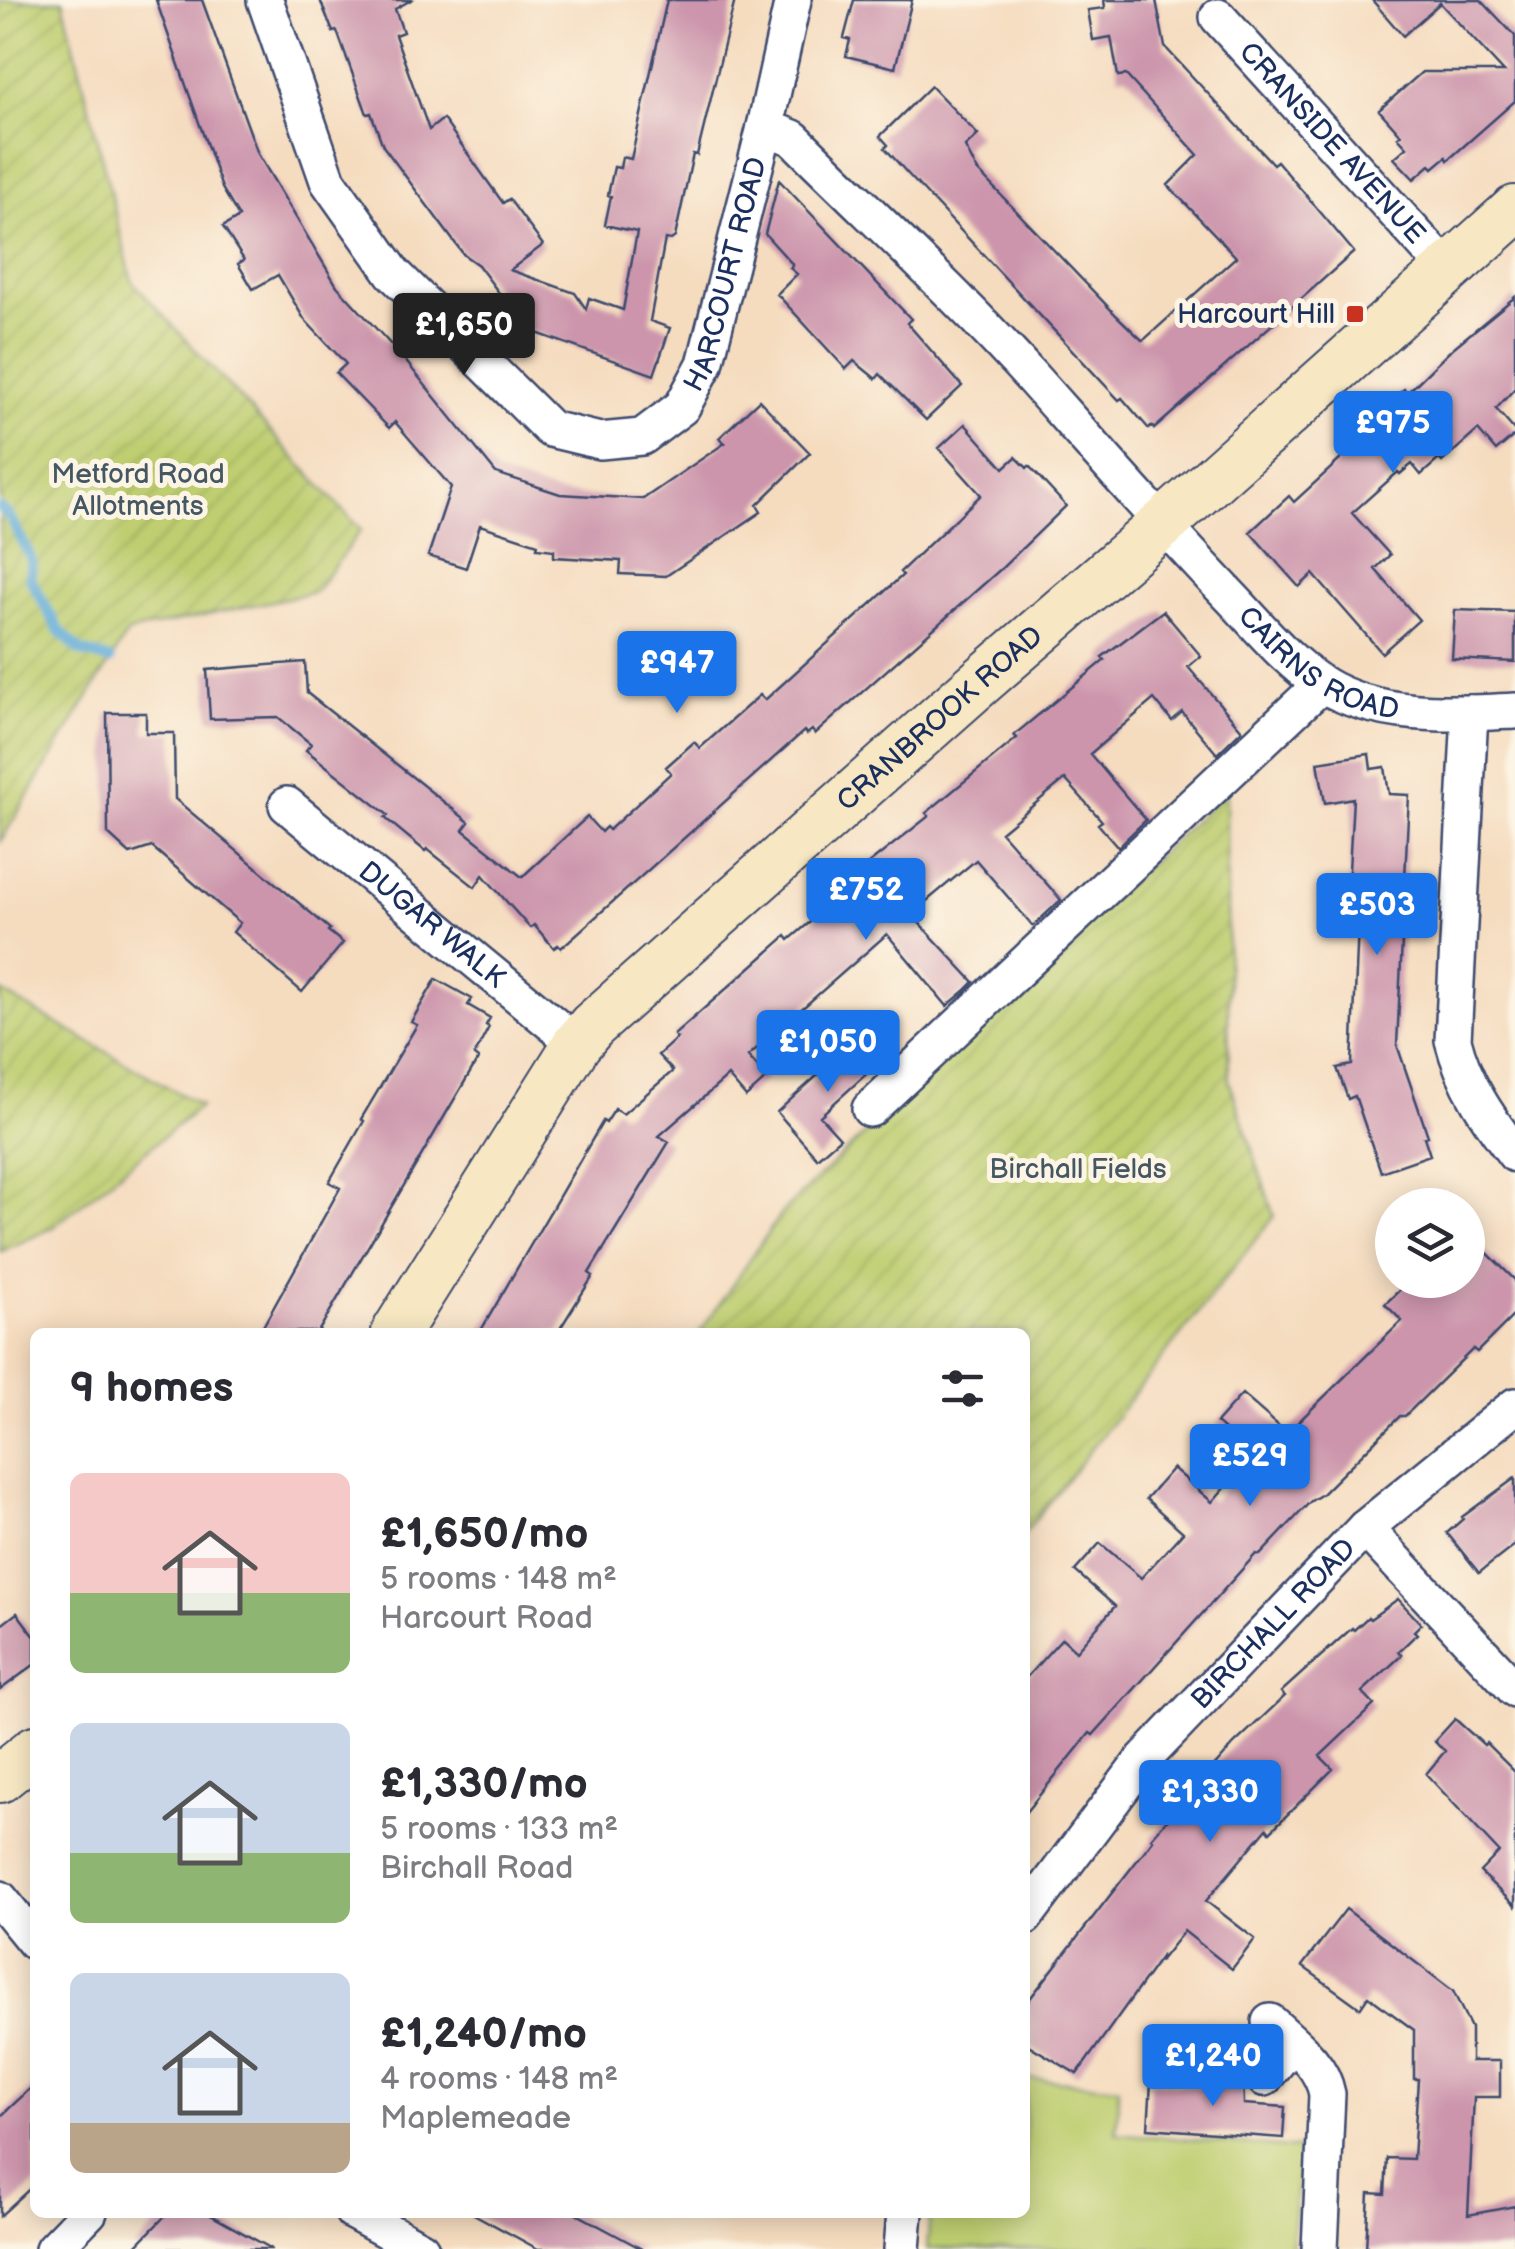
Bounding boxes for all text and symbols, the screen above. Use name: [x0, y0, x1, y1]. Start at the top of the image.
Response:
street label: CRANSIDE AVENUE: [1232, 35, 1432, 250]
street label: HARCOURT ROAD: [677, 154, 773, 397]
pin: £1,650: [383, 293, 545, 378]
place label: Harcourt Hill: [1177, 298, 1335, 331]
marker: Harcourt Hill: [1344, 303, 1366, 325]
text: £1,650: [415, 306, 513, 345]
pin: £975: [1334, 391, 1452, 476]
text: £975: [1356, 404, 1430, 443]
park label: Metford Road Allotments: [51, 458, 225, 523]
street label: CAIRNS ROAD: [1232, 600, 1402, 726]
street label: CRANBROOK ROAD: [830, 619, 1049, 818]
pin: £947: [618, 631, 736, 716]
text: £947: [639, 644, 715, 683]
street label: DUGAR WALK: [352, 855, 513, 995]
pin: £752: [807, 858, 925, 943]
text: £752: [828, 871, 904, 910]
pin: £503: [1318, 873, 1436, 958]
text: £503: [1339, 886, 1416, 925]
pin: £1,050: [747, 1010, 909, 1095]
text: £1,050: [779, 1023, 877, 1062]
park label: Birchall Fields: [989, 1153, 1167, 1186]
map controls: [1375, 1188, 1485, 1298]
button: layers: [1375, 1188, 1485, 1298]
icon: filters: [935, 1361, 990, 1416]
text: 9 homes: [70, 1363, 233, 1414]
pin: £529: [1191, 1424, 1309, 1509]
text: £529: [1212, 1437, 1288, 1476]
text: £1,650/mo: [380, 1509, 588, 1560]
icon: home: [150, 1513, 270, 1633]
street label: BIRCHALL ROAD: [1184, 1532, 1362, 1716]
text: 5 rooms · 148 m²: [380, 1560, 617, 1599]
text: Harcourt Road: [380, 1599, 593, 1638]
text: £1,330/mo: [380, 1759, 588, 1810]
pin: £1,330: [1129, 1760, 1291, 1845]
icon: home: [150, 1763, 270, 1883]
text: £1,330: [1161, 1773, 1259, 1812]
text: 5 rooms · 133 m²: [380, 1810, 618, 1849]
text: Birchall Road: [380, 1849, 573, 1888]
text: £1,240/mo: [380, 2009, 587, 2060]
icon: home: [150, 2013, 270, 2133]
pin: £1,240: [1132, 2024, 1294, 2109]
text: £1,240: [1164, 2037, 1262, 2076]
text: 4 rooms · 148 m²: [380, 2060, 618, 2099]
text: Maplemeade: [380, 2099, 571, 2138]

